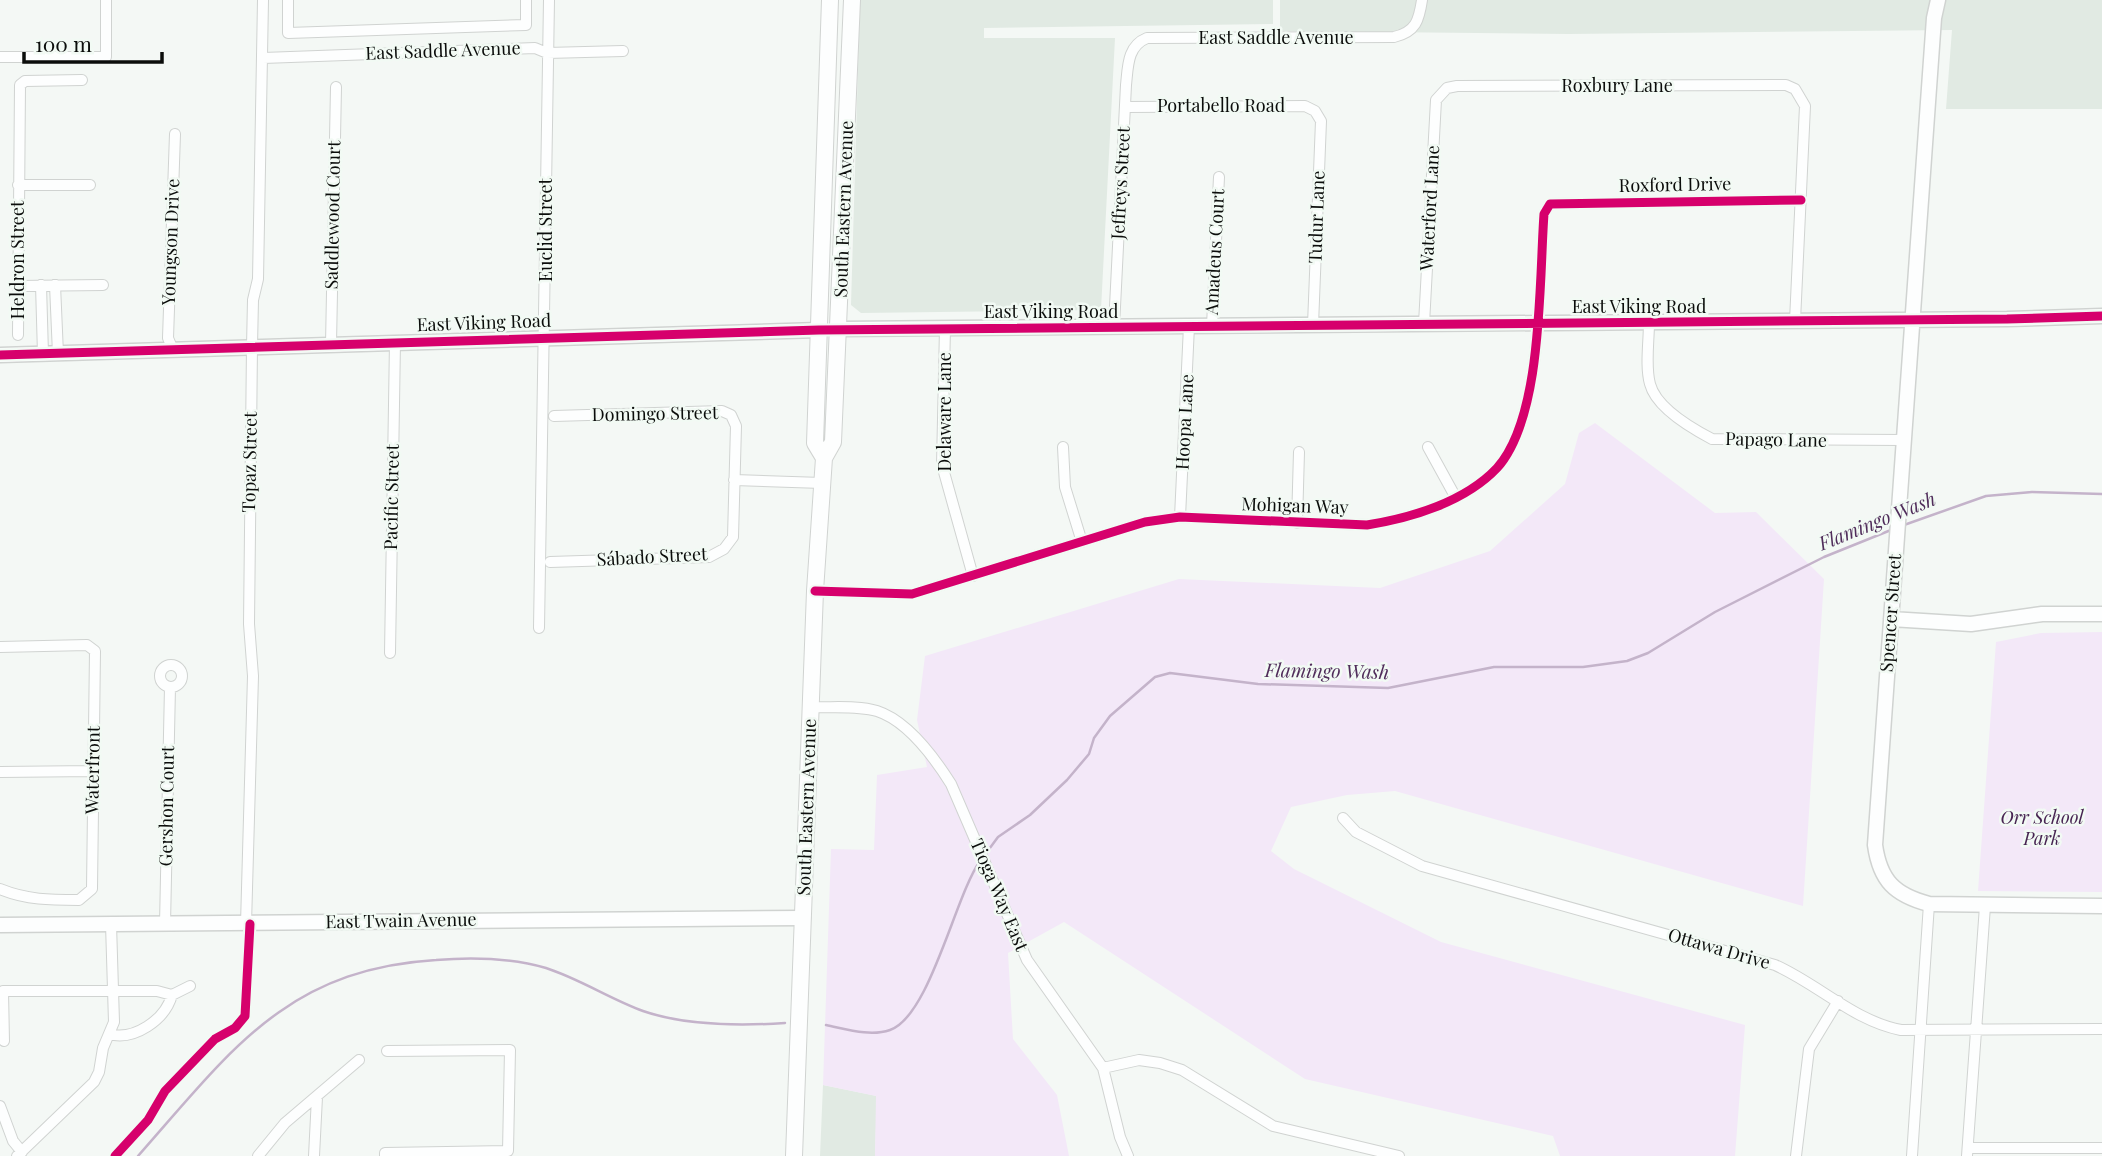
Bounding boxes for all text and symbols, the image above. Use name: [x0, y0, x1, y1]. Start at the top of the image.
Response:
scale bar: [24, 21, 163, 65]
street label: East Saddle Avenue: [1198, 25, 1354, 49]
text: 100 m: [35, 29, 92, 57]
street label: East Saddle Avenue: [365, 35, 521, 65]
street label: Roxbury Lane: [1561, 73, 1673, 97]
street label: Portabello Road: [1157, 93, 1286, 117]
street label: South Eastern Avenue: [828, 120, 858, 298]
street label: Jeffreys Street: [1105, 125, 1135, 241]
street label: Saddlewood Court: [319, 140, 345, 290]
street label: Waterford Lane: [1414, 145, 1444, 272]
street label: Tudur Lane: [1302, 170, 1330, 264]
street label: Roxford Drive: [1618, 171, 1732, 197]
street label: Euclid Street: [533, 177, 557, 282]
street label: Youngson Drive: [156, 178, 184, 307]
street label: Amadeus Court: [1199, 188, 1229, 316]
street label: Heldron Street: [5, 200, 29, 319]
street label: East Viking Road: [1572, 294, 1707, 318]
street label: East Viking Road: [984, 299, 1119, 323]
street label: East Viking Road: [416, 308, 552, 336]
street label: Delaware Lane: [932, 352, 956, 472]
street label: Hoopa Lane: [1170, 373, 1199, 471]
street label: Domingo Street: [591, 400, 719, 426]
street label: Topaz Street: [236, 411, 262, 513]
street label: Papago Lane: [1725, 426, 1827, 452]
street label: Pacific Street: [378, 443, 404, 550]
water label: Flamingo Wash: [1813, 485, 1939, 556]
street label: Mohigan Way: [1241, 491, 1349, 519]
street label: Sábado Street: [596, 541, 709, 571]
street label: Spencer Street: [1874, 552, 1906, 673]
water label: Flamingo Wash: [1264, 656, 1389, 684]
street label: South Eastern Avenue: [791, 718, 821, 896]
street label: Waterfront: [79, 725, 105, 815]
street label: Gershon Court: [153, 745, 179, 866]
park label: Orr School Park: [2001, 805, 2084, 850]
street label: Tioga Way East: [965, 835, 1035, 955]
street label: East Twain Avenue: [325, 907, 477, 933]
street label: Ottawa Drive: [1665, 922, 1773, 974]

